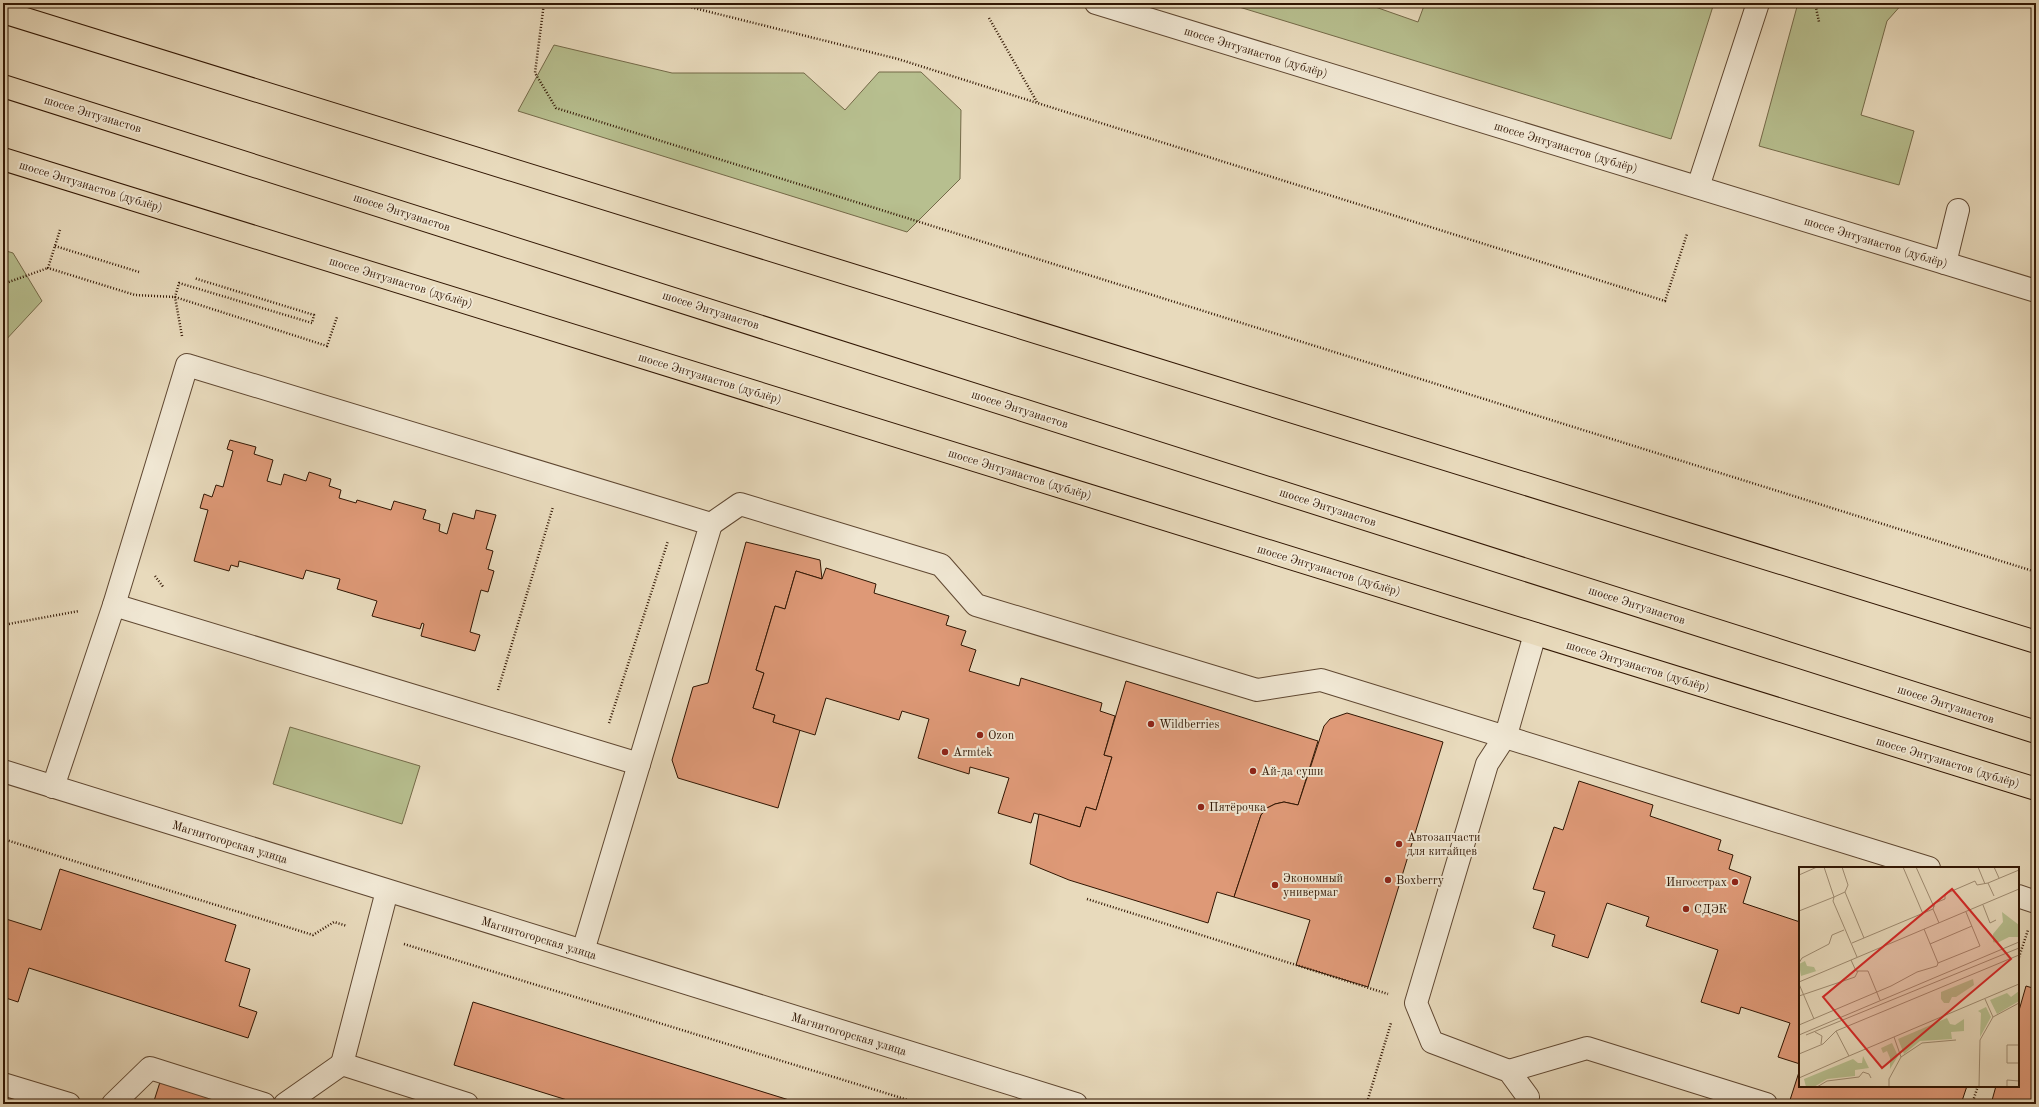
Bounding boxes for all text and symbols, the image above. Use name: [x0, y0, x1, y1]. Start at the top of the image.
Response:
street label: шоссе Энтузиастов (дублёр): [1183, 24, 1329, 80]
street label: шоссе Энтузиастов: [43, 94, 143, 136]
street label: шоссе Энтузиастов (дублёр): [1493, 119, 1639, 175]
street label: шоссе Энтузиастов (дублёр): [18, 158, 164, 214]
street label: шоссе Энтузиастов: [352, 192, 452, 234]
street label: шоссе Энтузиастов (дублёр): [1803, 214, 1949, 270]
street label: шоссе Энтузиастов (дублёр): [328, 254, 474, 310]
street label: шоссе Энтузиастов: [661, 290, 761, 332]
street label: шоссе Энтузиастов (дублёр): [637, 350, 783, 406]
street label: шоссе Энтузиастов: [970, 389, 1070, 431]
street label: шоссе Энтузиастов (дублёр): [947, 446, 1093, 502]
street label: шоссе Энтузиастов: [1278, 487, 1378, 529]
street label: шоссе Энтузиастов (дублёр): [1256, 542, 1402, 598]
street label: шоссе Энтузиастов: [1587, 585, 1687, 627]
street label: шоссе Энтузиастов (дублёр): [1565, 638, 1711, 694]
street label: шоссе Энтузиастов: [1896, 684, 1996, 726]
marker: Wildberries: [1146, 719, 1156, 729]
place label: Wildberries: [1159, 719, 1220, 731]
marker: Ozon: [975, 730, 985, 740]
place label: Ozon: [988, 730, 1015, 742]
street label: шоссе Энтузиастов (дублёр): [1875, 734, 2021, 790]
marker: Armtek: [940, 747, 950, 757]
place label: Armtek: [953, 747, 993, 759]
marker: Ай-да суши: [1248, 766, 1258, 776]
place label: Ай-да суши: [1261, 766, 1323, 778]
marker: Пятёрочка: [1196, 802, 1206, 812]
place label: Пятёрочка: [1209, 802, 1266, 814]
street label: Магнитогорская улица: [171, 820, 289, 866]
place label: Автозапчасти для китайцев: [1407, 832, 1481, 858]
marker: Автозапчасти для китайцев: [1394, 839, 1404, 849]
inset map: [1799, 867, 2019, 1087]
place label: Экономный универмаг: [1283, 873, 1343, 899]
marker: Boxberry: [1383, 875, 1393, 885]
place label: Boxberry: [1396, 875, 1445, 887]
place label: Ингосстрах: [1666, 877, 1727, 889]
marker: Ингосстрах: [1730, 877, 1740, 887]
marker: Экономный универмаг: [1270, 880, 1280, 890]
marker: СДЭК: [1681, 904, 1691, 914]
place label: СДЭК: [1694, 904, 1728, 916]
street label: Магнитогорская улица: [480, 916, 598, 962]
street label: Магнитогорская улица: [790, 1012, 908, 1058]

